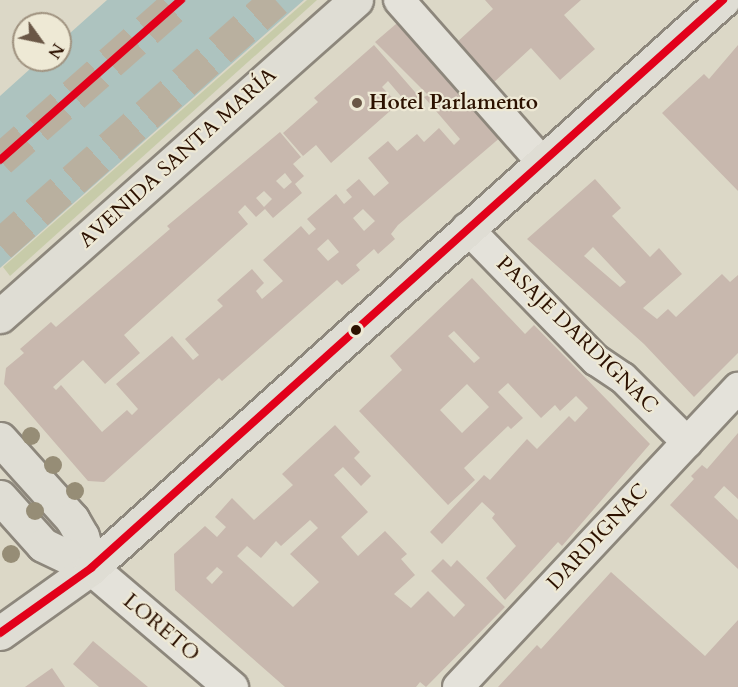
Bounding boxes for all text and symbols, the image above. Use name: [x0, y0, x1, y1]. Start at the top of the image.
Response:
north arrow: [12, 12, 72, 72]
text: N: [42, 39, 68, 63]
street label: AVENIDA SANTA MARÍA: [74, 63, 282, 253]
place label: Hotel Parlamento: [369, 90, 538, 116]
marker: Hotel Parlamento: [350, 96, 364, 110]
street label: PASAJE DARDIGNAC: [491, 251, 663, 419]
unlabelled marker: [350, 324, 362, 336]
street label: DARDIGNAC: [542, 479, 654, 595]
street label: LORETO: [118, 589, 204, 667]

